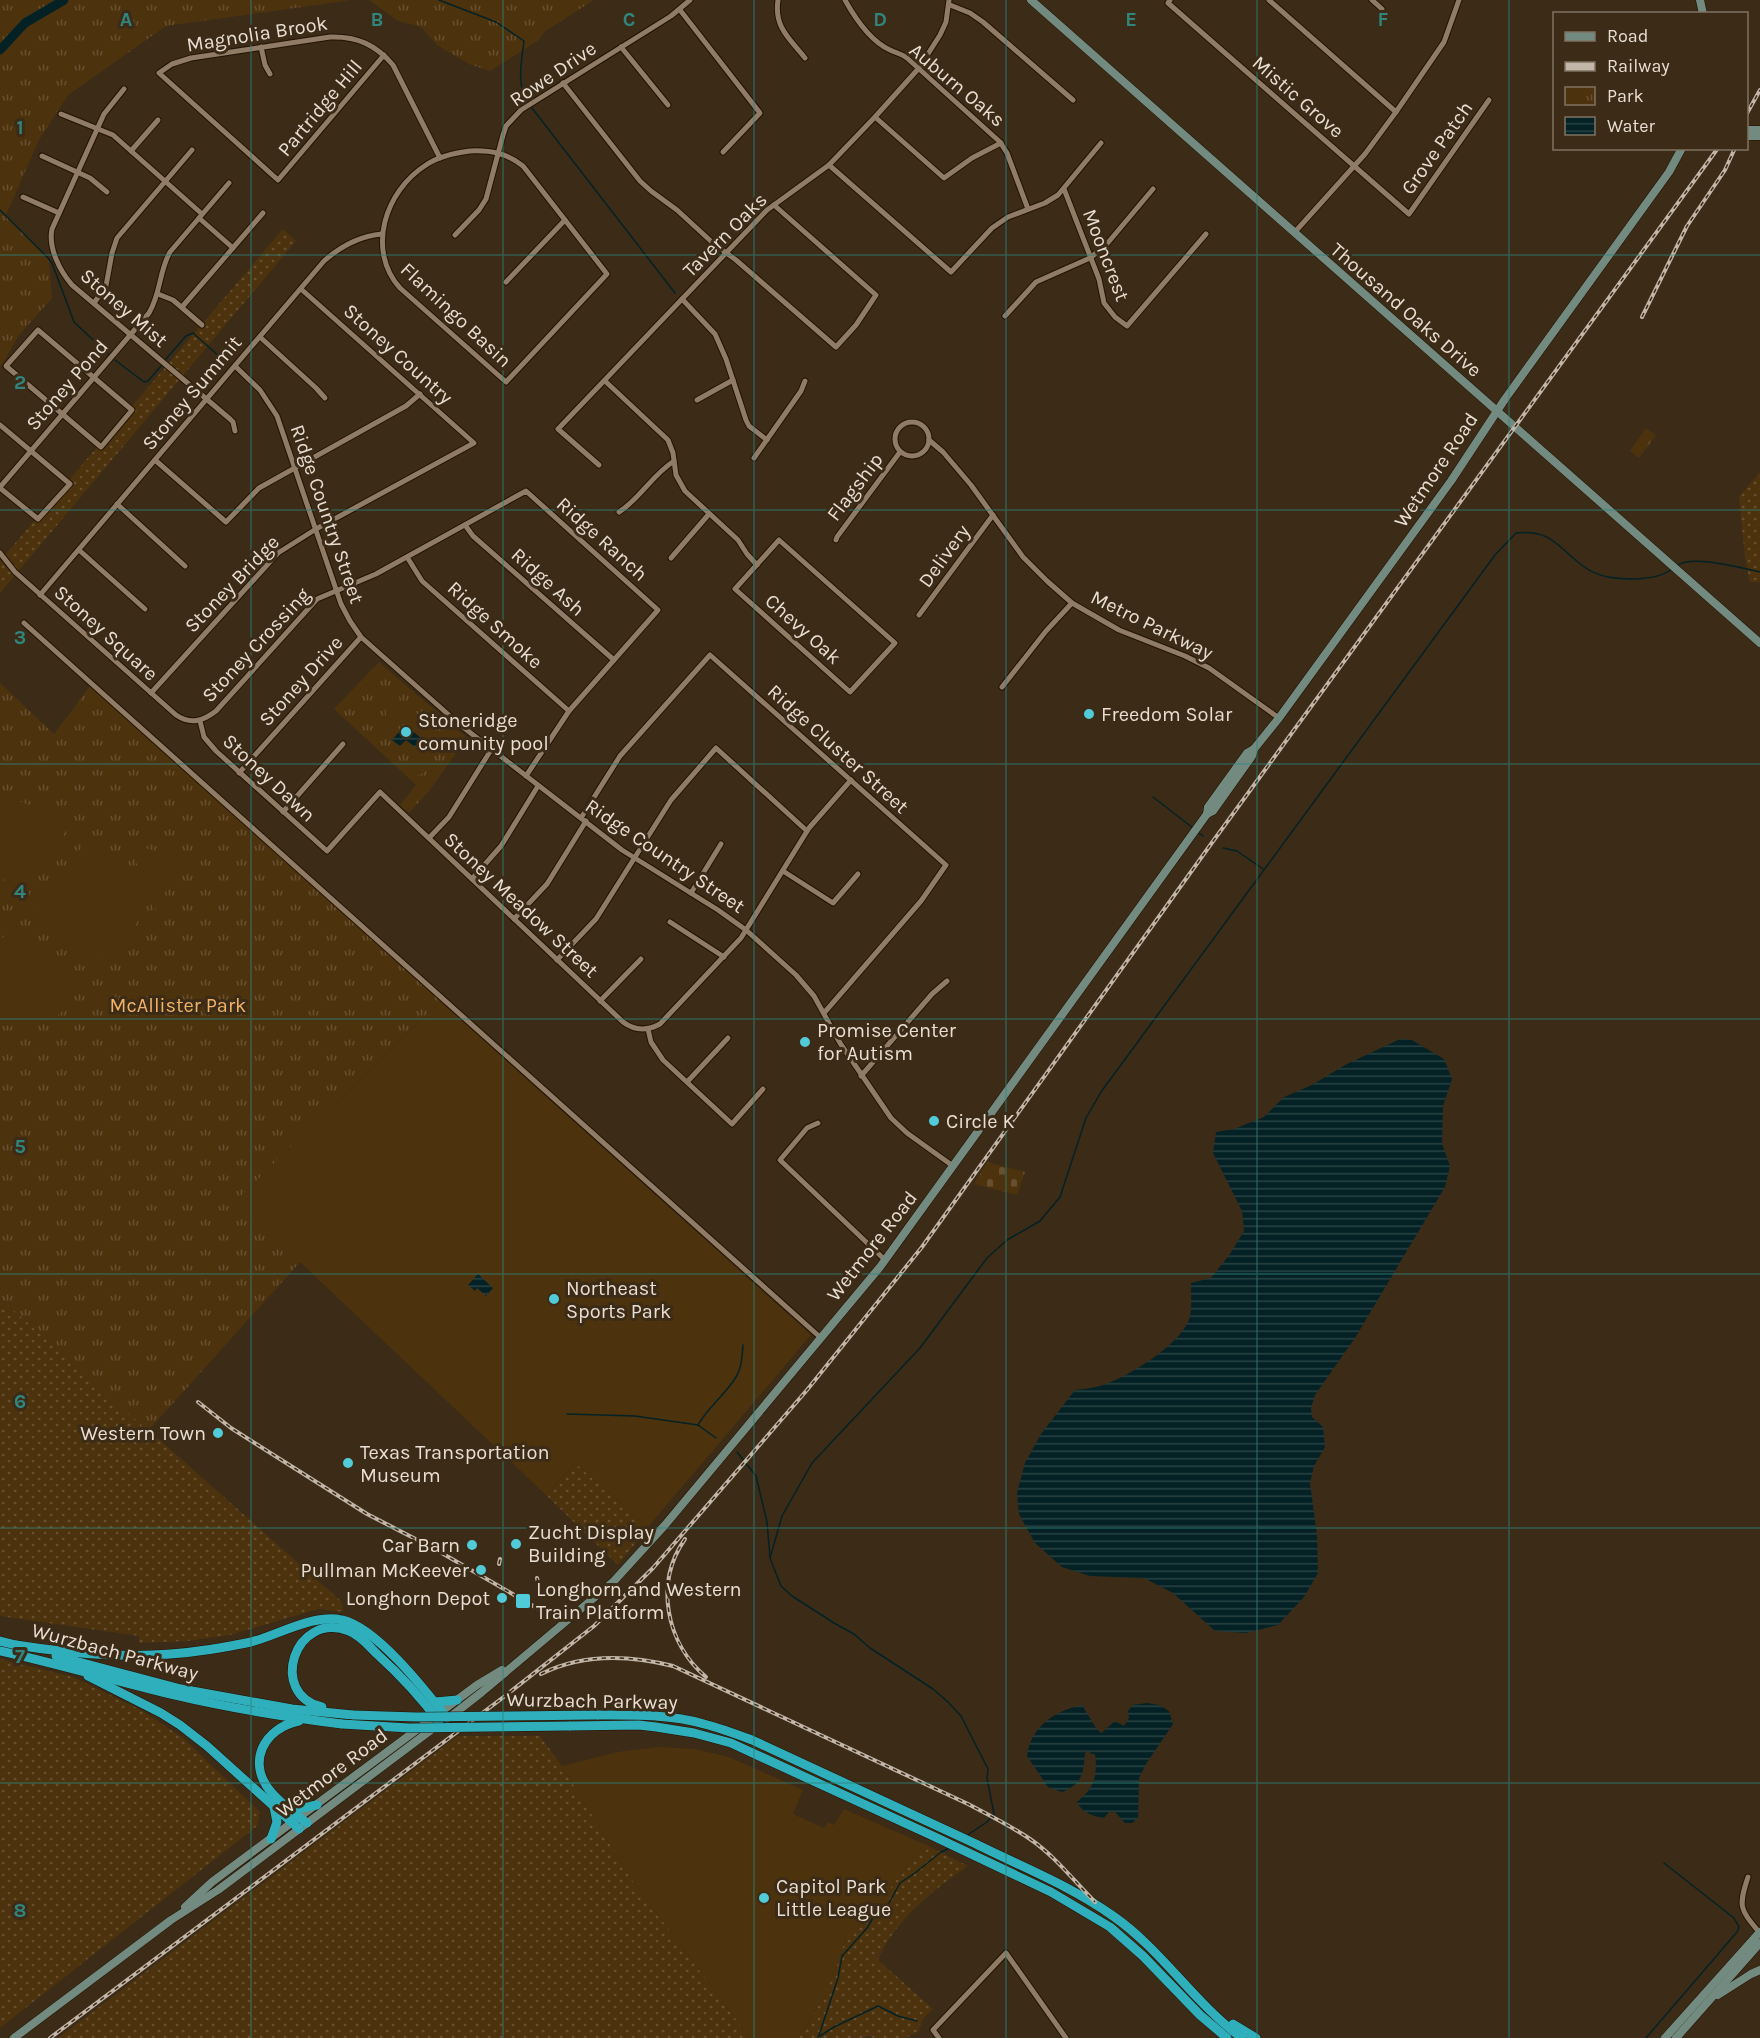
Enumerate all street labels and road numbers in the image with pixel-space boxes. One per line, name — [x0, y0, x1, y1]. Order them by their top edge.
street label: Magnolia Brook — [185, 12, 329, 56]
street label: Rowe Drive — [505, 37, 601, 111]
street label: Auburn Oaks — [905, 38, 1009, 132]
street label: Mistic Grove — [1248, 51, 1348, 143]
street label: Partridge Hill — [273, 55, 367, 161]
street label: Grove Patch — [1397, 97, 1477, 199]
street label: Tavern Oaks — [678, 188, 772, 282]
street label: Mooncrest — [1078, 206, 1134, 305]
street label: Thousand Oaks Drive — [1326, 238, 1486, 382]
street label: Flamingo Basin — [396, 258, 516, 372]
street label: Stoney Mist — [76, 264, 173, 352]
street label: Stoney Country — [339, 299, 457, 409]
street label: Stoney Summit — [138, 331, 247, 455]
street label: Stoney Pond — [21, 335, 113, 435]
street label: Wetmore Road — [1389, 408, 1483, 532]
street label: Ridge Country Street — [286, 422, 369, 607]
street label: Flagship — [822, 449, 888, 525]
street label: Ridge Ranch — [552, 492, 652, 586]
street label: Delivery — [914, 520, 974, 592]
street label: Stoney Bridge — [180, 531, 284, 637]
street label: Ridge Ash — [507, 543, 589, 621]
street label: Ridge Smoke — [443, 576, 547, 674]
street label: Stoney Square — [50, 581, 162, 685]
street label: Stoney Crossing — [197, 583, 315, 707]
street label: Metro Parkway — [1087, 586, 1217, 664]
street label: Chevy Oak — [760, 589, 846, 669]
street label: Stoney Drive — [254, 631, 348, 731]
street label: Ridge Cluster Street — [763, 680, 913, 819]
street label: Stoney Dawn — [218, 729, 320, 827]
street label: Ridge Country Street — [581, 794, 750, 918]
street label: Stoney Meadow Street — [439, 828, 603, 983]
street label: Wetmore Road — [822, 1187, 922, 1305]
street label: Wurzbach Parkway — [29, 1619, 201, 1685]
street label: Wurzbach Parkway — [506, 1688, 678, 1714]
street label: Wetmore Road — [272, 1724, 392, 1822]

